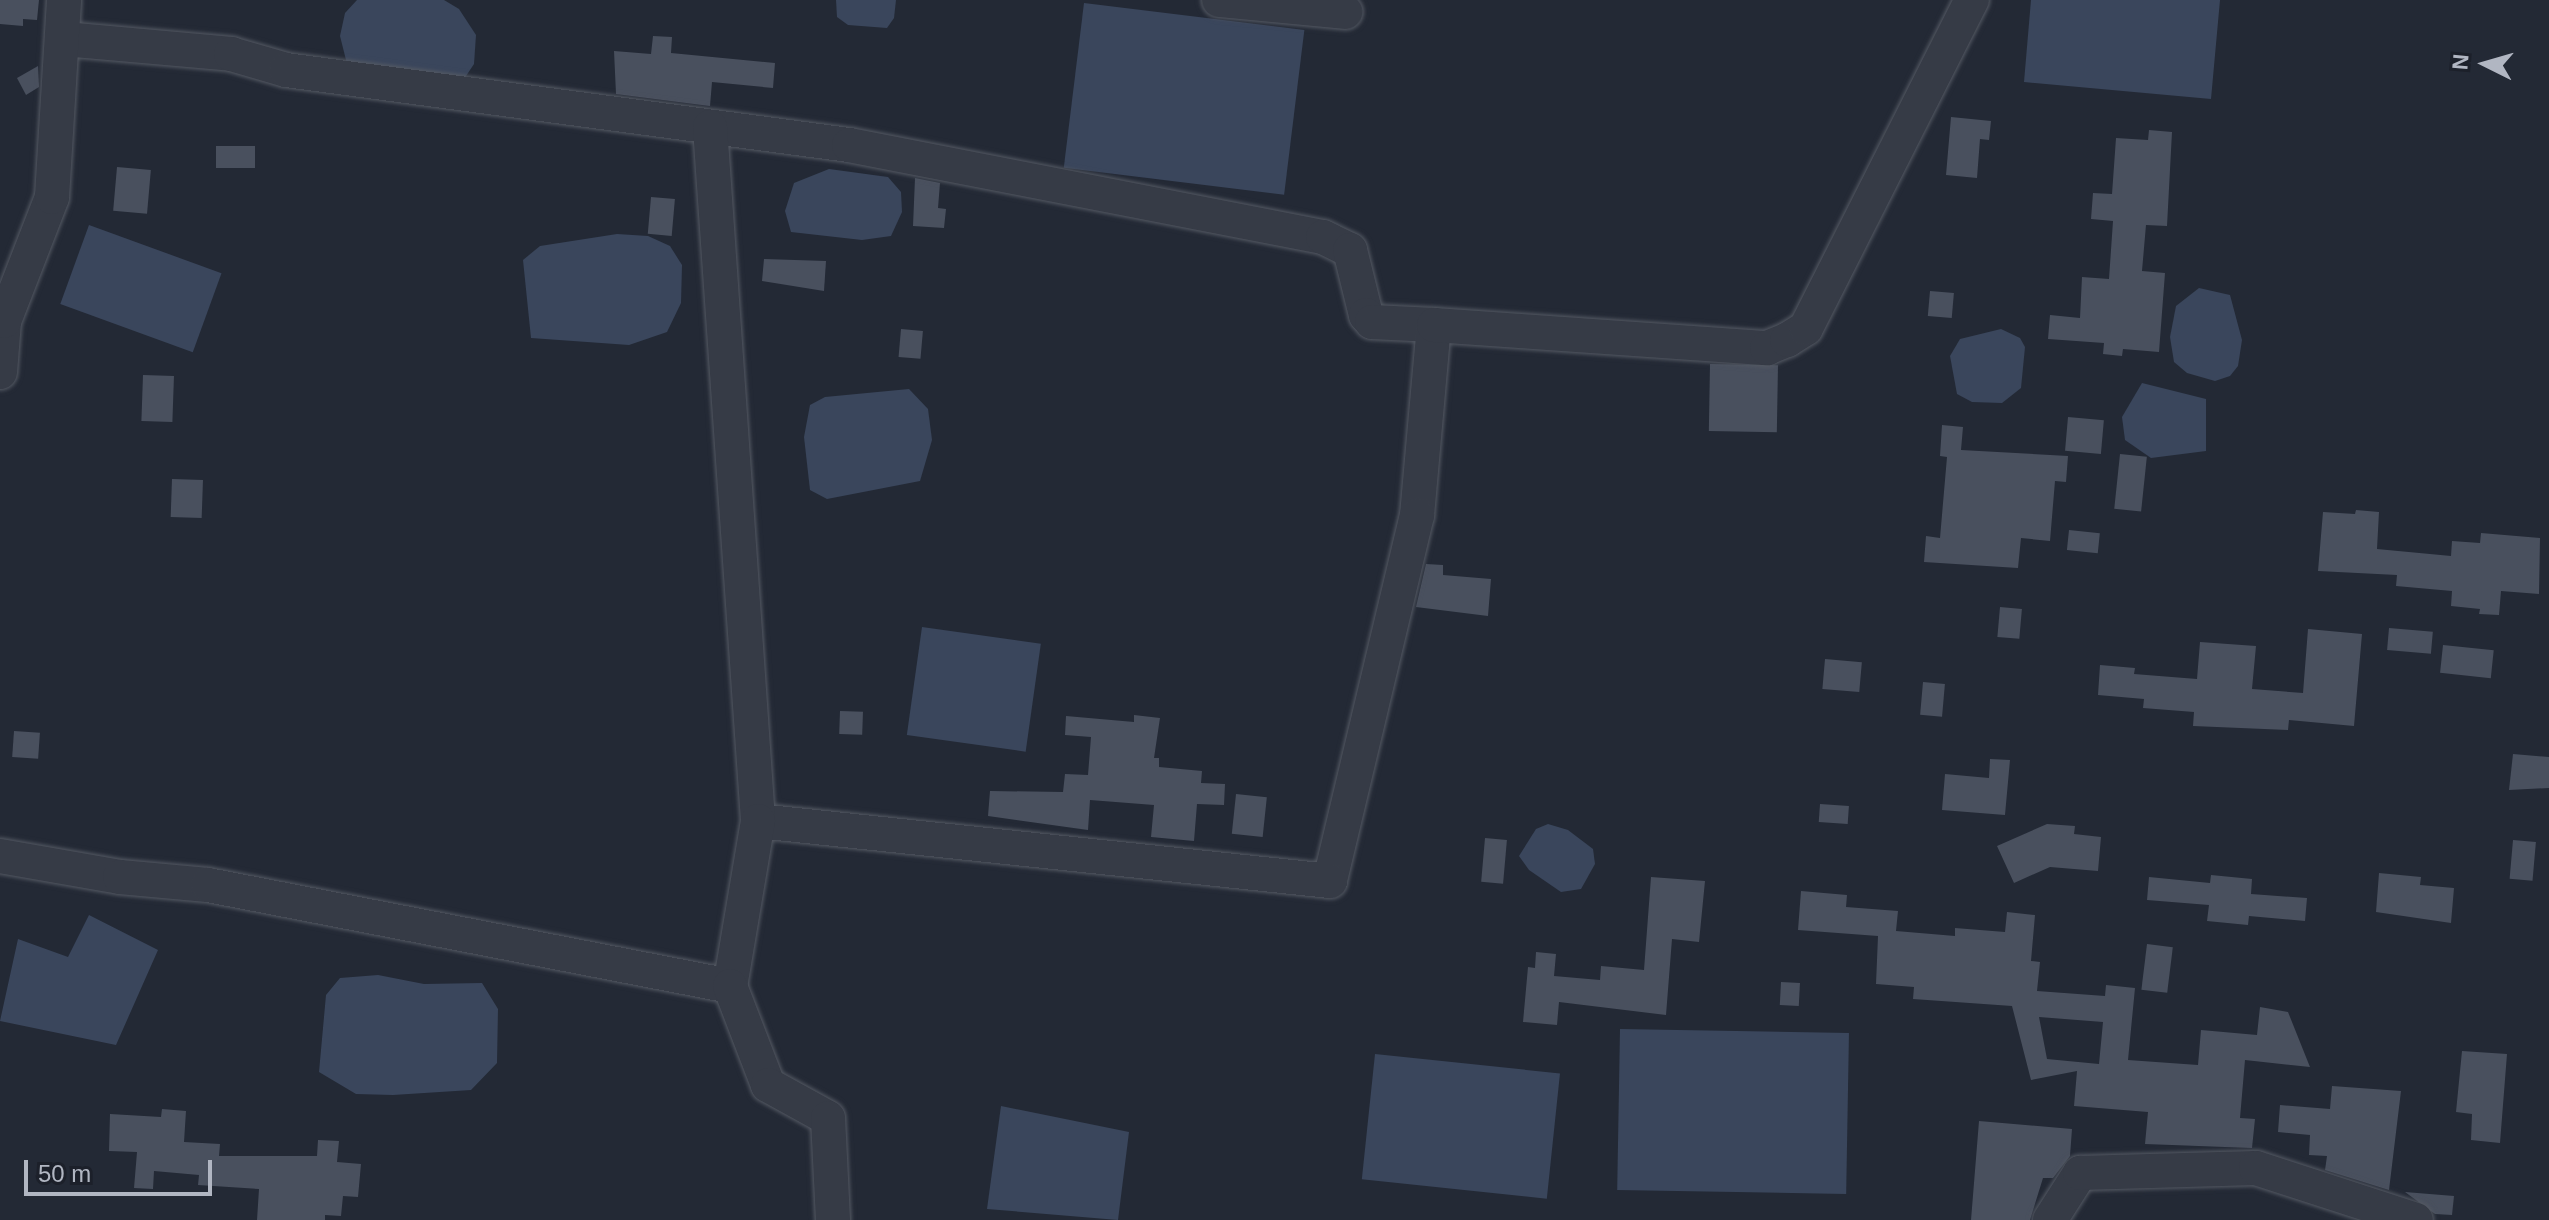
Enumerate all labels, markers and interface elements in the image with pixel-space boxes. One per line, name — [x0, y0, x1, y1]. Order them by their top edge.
north arrow — [2445, 24, 2525, 104]
text: N — [2447, 53, 2474, 71]
scale bar — [28, 1144, 216, 1194]
text: 50 m — [38, 1160, 91, 1187]

